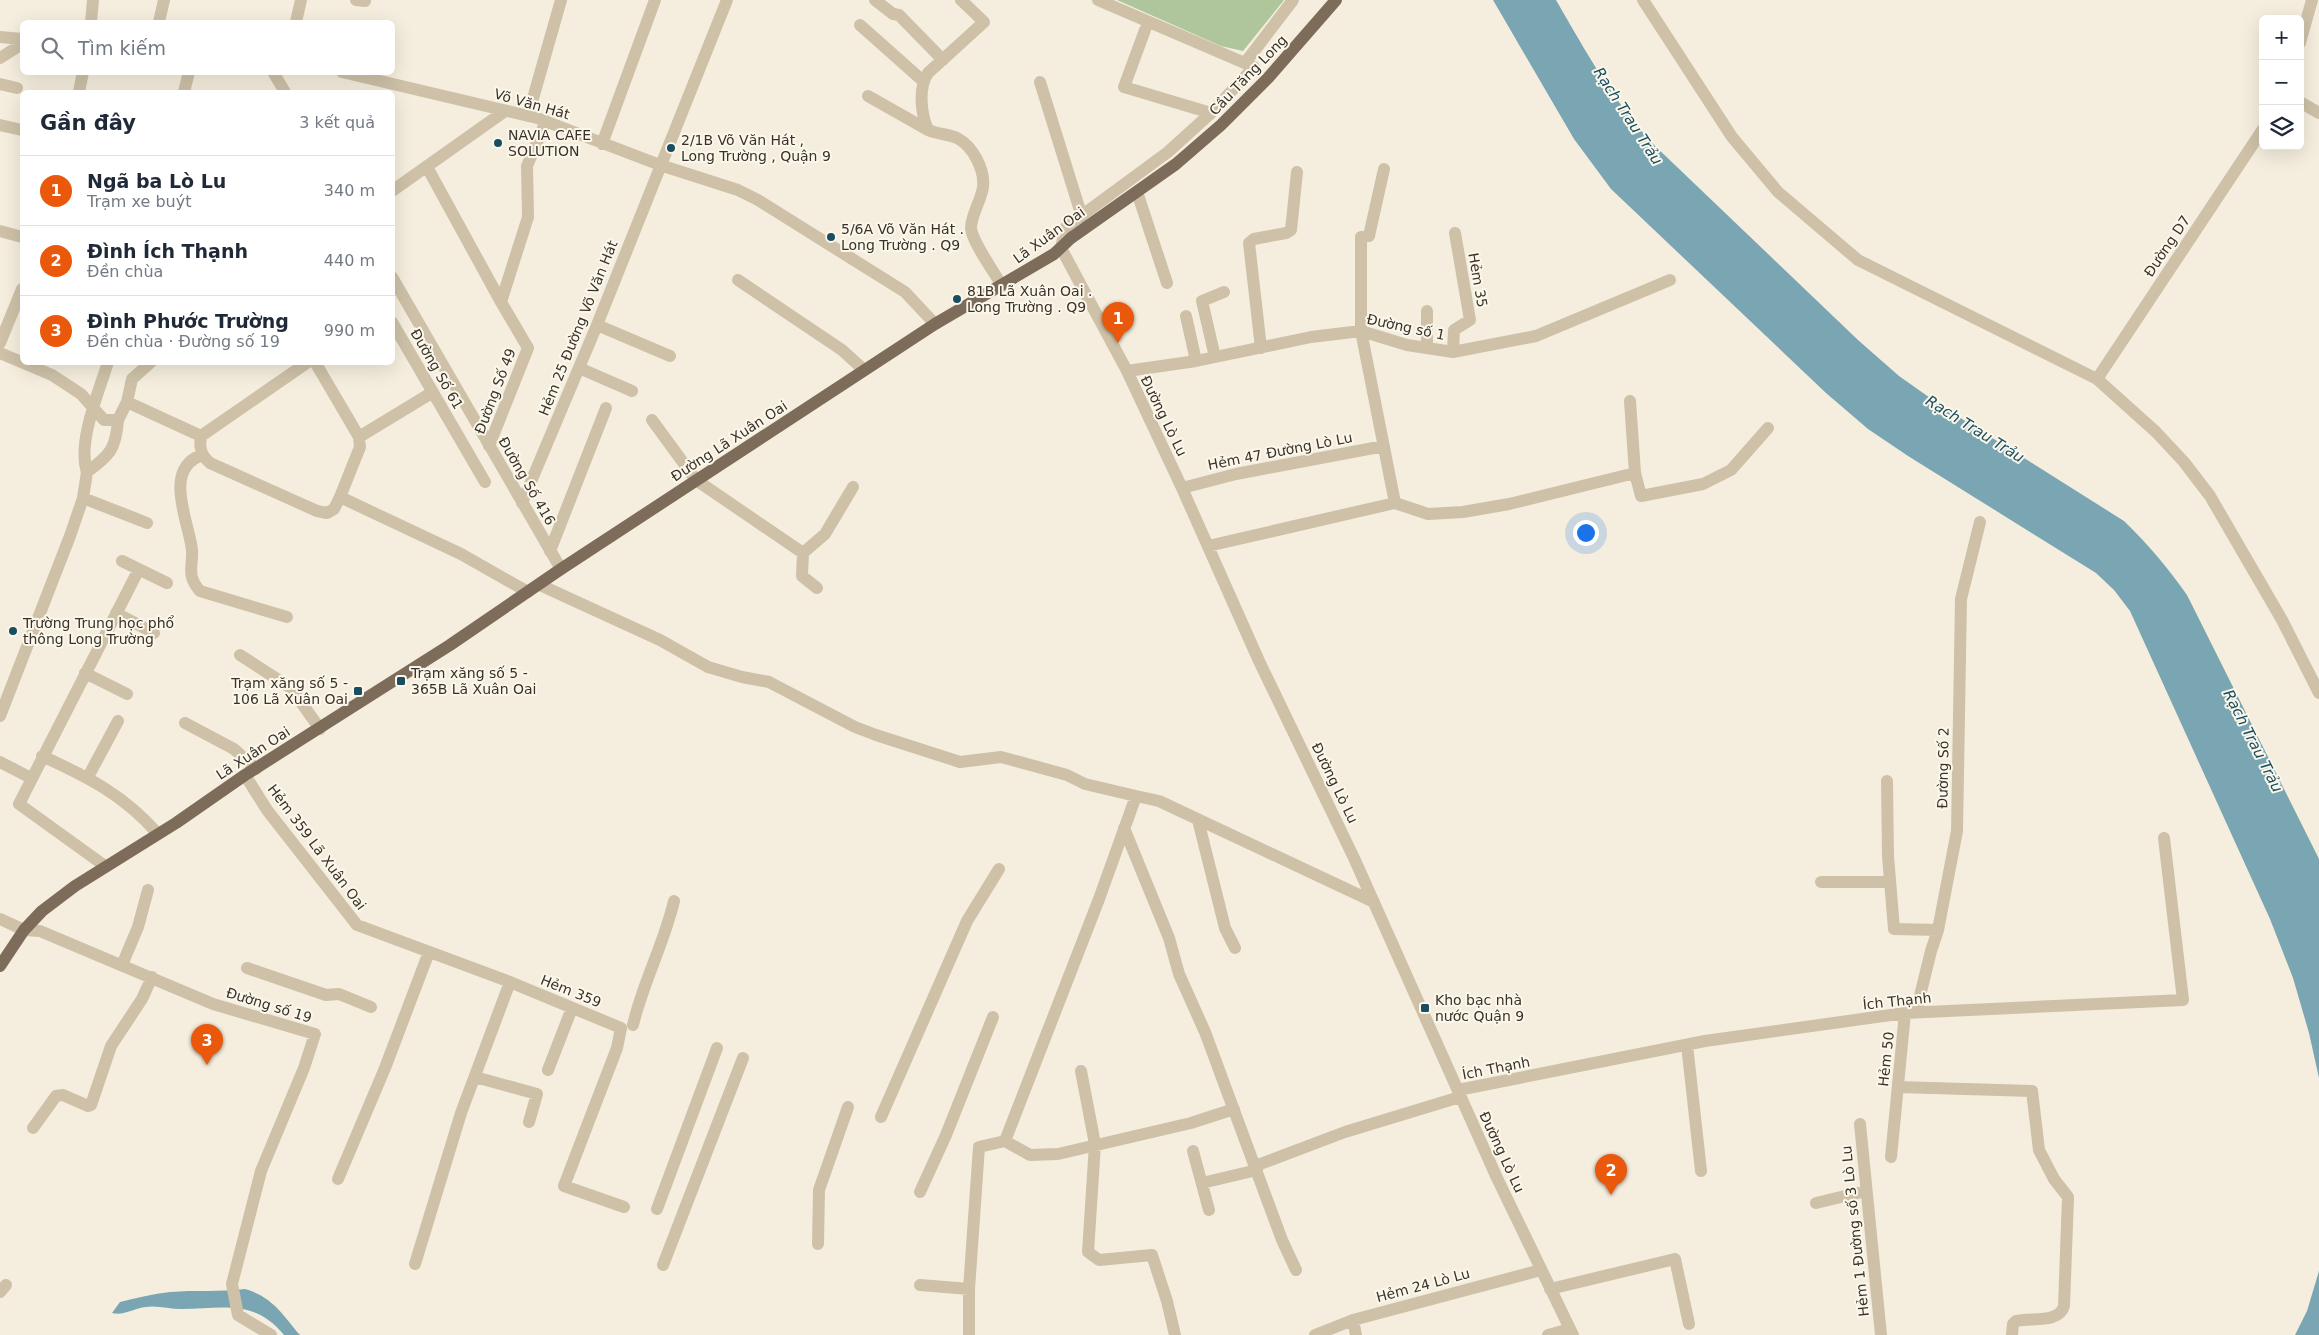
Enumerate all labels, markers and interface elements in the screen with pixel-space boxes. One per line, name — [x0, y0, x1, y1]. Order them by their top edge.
map controls — [2259, 15, 2304, 150]
button: + — [2259, 15, 2304, 60]
search box — [20, 20, 395, 75]
street label: Cầu Tăng Long — [1206, 32, 1290, 118]
icon: search — [38, 34, 66, 62]
text: Tìm kiếm — [78, 37, 166, 59]
button: − — [2259, 60, 2304, 105]
water label: Rạch Trau Trảu — [1590, 64, 1666, 168]
street label: Võ Văn Hát — [493, 86, 572, 123]
button: layers — [2259, 105, 2304, 150]
text: Gần đây — [40, 111, 136, 135]
text: 3 kết quả — [299, 113, 375, 132]
place label: NAVIA CAFE SOLUTION — [508, 127, 591, 159]
place label: 2/1B Võ Văn Hát , Long Trường , Quận 9 — [681, 132, 831, 164]
marker: NAVIA CAFE SOLUTION — [492, 137, 504, 149]
marker: 2/1B Võ Văn Hát , Long Trường , Quận 9 — [665, 142, 677, 154]
text: Ngã ba Lò Lu — [87, 170, 226, 192]
text: 1 — [50, 181, 62, 200]
text: 340 m — [324, 181, 375, 200]
text: Trạm xe buýt — [87, 192, 191, 211]
street label: Lã Xuân Oai — [1010, 204, 1088, 266]
street label: Đường D7 — [2141, 212, 2193, 280]
place label: 5/6A Võ Văn Hát . Long Trường . Q9 — [841, 221, 964, 253]
marker: 5/6A Võ Văn Hát . Long Trường . Q9 — [825, 231, 837, 243]
street label: Hẻm 25 Đường Võ Văn Hát — [535, 238, 621, 418]
text: Đình Ích Thạnh — [87, 240, 248, 262]
text: 2 — [50, 251, 62, 270]
text: 440 m — [324, 251, 375, 270]
street label: Hẻm 35 — [1465, 252, 1491, 308]
text: Đền chùa — [87, 262, 163, 281]
place label: 81B Lã Xuân Oai . Long Trường . Q9 — [967, 283, 1092, 315]
marker: 81B Lã Xuân Oai . Long Trường . Q9 — [951, 293, 963, 305]
pin: 1 — [1102, 302, 1134, 343]
text: Đình Phước Trường — [87, 310, 289, 332]
street label: Đường số 1 — [1365, 311, 1447, 343]
text: 3 — [50, 321, 62, 340]
text: 990 m — [324, 321, 375, 340]
street label: Đường Số 61 — [408, 326, 466, 412]
text: Đền chùa · Đường số 19 — [87, 332, 280, 351]
street label: Đường Số 49 — [471, 346, 519, 436]
street label: Đường Lò Lu — [1138, 373, 1190, 459]
water label: Rạch Trau Trảu — [1922, 392, 2028, 466]
street label: Đường Lã Xuân Oai — [668, 397, 790, 485]
street label: Hẻm 47 Đường Lò Lu — [1206, 429, 1354, 473]
street label: Đường Số 416 — [495, 434, 559, 528]
your location — [1573, 520, 1599, 546]
place label: Trường Trung học phổ thông Long Trường — [22, 615, 175, 647]
marker: Trường Trung học phổ thông Long Trường — [7, 625, 19, 637]
place label: Trạm xăng số 5 - 365B Lã Xuân Oai — [410, 665, 536, 697]
place label: Trạm xăng số 5 - 106 Lã Xuân Oai — [230, 675, 348, 707]
marker: Trạm xăng số 5 - 365B Lã Xuân Oai — [395, 675, 407, 687]
marker: Trạm xăng số 5 - 106 Lã Xuân Oai — [352, 685, 364, 697]
water label: Rạch Trau Trảu — [2219, 687, 2287, 795]
street label: Lã Xuân Oai — [213, 723, 293, 783]
street label: Đường Số 2 — [1934, 727, 1952, 809]
street label: Đường Lò Lu — [1309, 740, 1361, 826]
street label: Hẻm 359 Lã Xuân Oai — [265, 781, 369, 913]
street label: Hẻm 359 — [538, 972, 604, 1010]
street label: Đường số 19 — [224, 984, 314, 1026]
street label: Ích Thạnh — [1862, 989, 1932, 1013]
place label: Kho bạc nhà nước Quận 9 — [1435, 992, 1524, 1024]
marker: Kho bạc nhà nước Quận 9 — [1419, 1002, 1431, 1014]
pin: 3 — [191, 1024, 223, 1065]
street label: Hẻm 50 — [1875, 1031, 1897, 1087]
street label: Ích Thạnh — [1461, 1054, 1531, 1082]
street label: Đường Lò Lu — [1476, 1109, 1528, 1195]
street label: Hẻm 1 Đường số 3 Lò Lu — [1838, 1145, 1872, 1317]
pin: 2 — [1595, 1154, 1627, 1195]
street label: Hẻm 24 Lò Lu — [1374, 1265, 1472, 1305]

